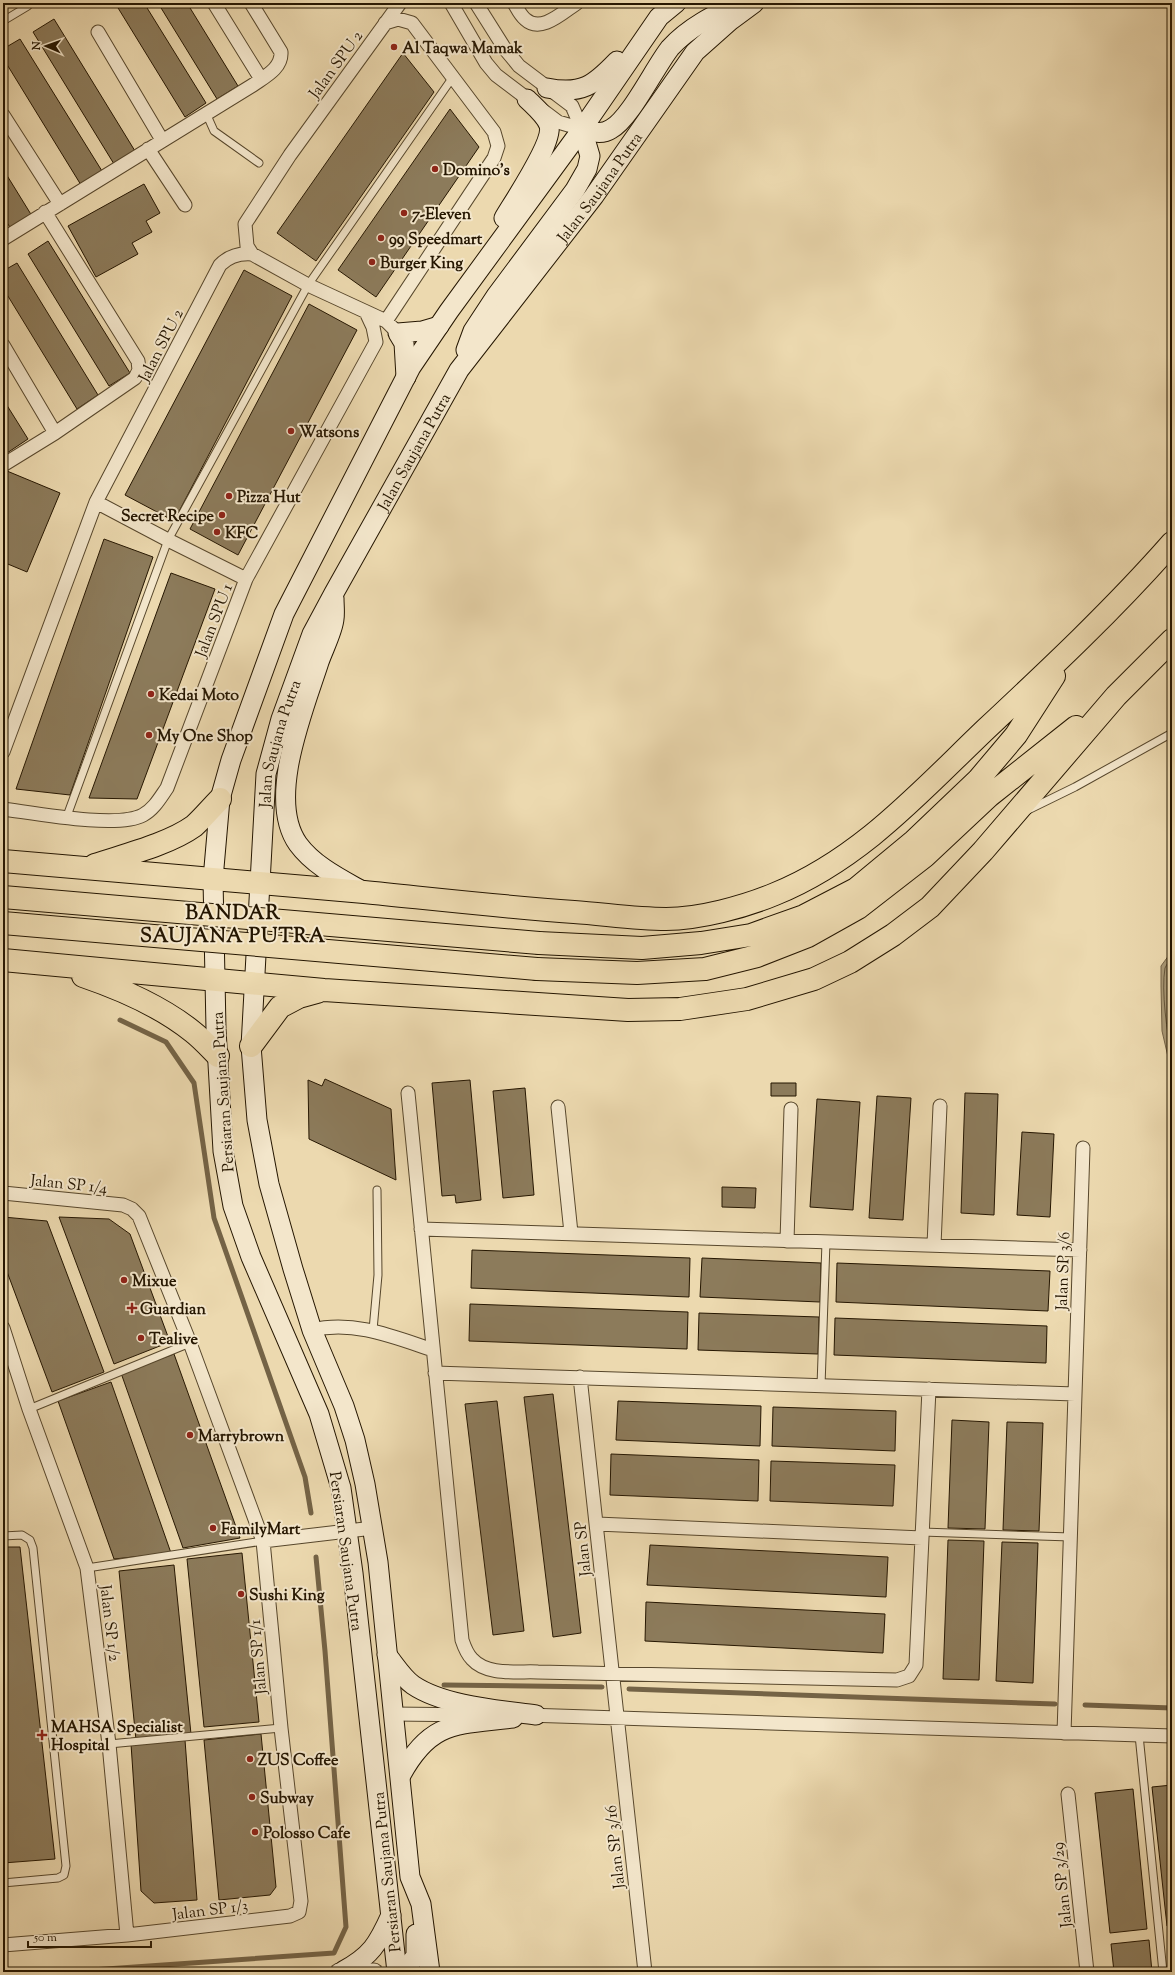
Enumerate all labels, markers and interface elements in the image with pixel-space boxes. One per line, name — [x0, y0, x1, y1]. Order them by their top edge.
north arrow — [26, 26, 66, 66]
street label: Jalan SPU 2 — [304, 26, 370, 105]
place label: Al Taqwa Mamak — [402, 38, 523, 61]
text: N — [29, 41, 45, 51]
marker: Al Taqwa Mamak — [389, 42, 399, 52]
street label: Jalan Saujana Putra — [552, 128, 650, 249]
place label: Domino's — [443, 160, 510, 183]
marker: Domino's — [430, 164, 440, 174]
place label: 7-Eleven — [412, 204, 472, 227]
marker: 7-Eleven — [399, 208, 409, 218]
place label: 99 Speedmart — [389, 229, 483, 252]
marker: 99 Speedmart — [376, 233, 386, 243]
place label: Burger King — [380, 253, 463, 276]
marker: Burger King — [367, 257, 377, 267]
street label: Jalan SPU 2 — [134, 305, 191, 388]
street label: Jalan Saujana Putra — [373, 389, 458, 517]
place label: Watsons — [299, 422, 359, 445]
marker: Watsons — [286, 426, 296, 436]
place label: Pizza Hut — [237, 487, 301, 510]
marker: Pizza Hut — [224, 491, 234, 501]
place label: Secret Recipe — [121, 506, 215, 529]
marker: Secret Recipe — [217, 510, 227, 520]
place label: KFC — [225, 523, 258, 546]
marker: KFC — [212, 527, 222, 537]
street label: Jalan SPU 1 — [190, 580, 240, 662]
street label: Jalan Saujana Putra — [255, 677, 308, 809]
place label: Kedai Moto — [159, 685, 239, 708]
marker: Kedai Moto — [146, 689, 156, 699]
place label: My One Shop — [157, 726, 253, 749]
marker: My One Shop — [144, 730, 154, 740]
district label: BANDAR SAUJANA PUTRA — [140, 900, 326, 952]
street label: Persiaran Saujana Putra — [207, 1010, 242, 1173]
street label: Jalan SP 1/4 — [28, 1170, 108, 1201]
street label: Jalan SP 3/6 — [1052, 1231, 1077, 1312]
place label: Mixue — [132, 1271, 177, 1294]
marker: Mixue — [119, 1275, 129, 1285]
place label: Guardian — [140, 1299, 206, 1322]
marker: Guardian — [127, 1303, 137, 1313]
place label: Tealive — [149, 1329, 199, 1352]
marker: Tealive — [136, 1333, 146, 1343]
place label: Marrybrown — [198, 1426, 285, 1449]
marker: Marrybrown — [185, 1430, 195, 1440]
street label: Persiaran Saujana Putra — [322, 1470, 367, 1633]
place label: FamilyMart — [221, 1519, 301, 1542]
street label: Jalan SP — [570, 1520, 599, 1578]
marker: FamilyMart — [208, 1523, 218, 1533]
street label: Jalan SP 1/2 — [92, 1583, 125, 1663]
place label: Sushi King — [249, 1585, 325, 1608]
marker: Sushi King — [236, 1589, 246, 1599]
street label: Jalan SP 1/1 — [245, 1618, 274, 1696]
place label: MAHSA Specialist Hospital — [51, 1717, 183, 1758]
marker: MAHSA Specialist Hospital — [36, 1729, 48, 1741]
place label: ZUS Coffee — [258, 1750, 339, 1773]
marker: ZUS Coffee — [245, 1754, 255, 1764]
place label: Subway — [260, 1788, 314, 1811]
street label: Persiaran Saujana Putra — [369, 1790, 408, 1953]
marker: Subway — [247, 1792, 257, 1802]
street label: Jalan SP 3/16 — [601, 1804, 632, 1891]
place label: Polosso Cafe — [263, 1823, 351, 1846]
marker: Polosso Cafe — [250, 1827, 260, 1837]
street label: Jalan SP 3/29 — [1048, 1841, 1080, 1930]
street label: Jalan SP 1/3 — [170, 1895, 250, 1928]
scale bar — [28, 1923, 151, 1949]
text: 50 m — [33, 1929, 57, 1947]

